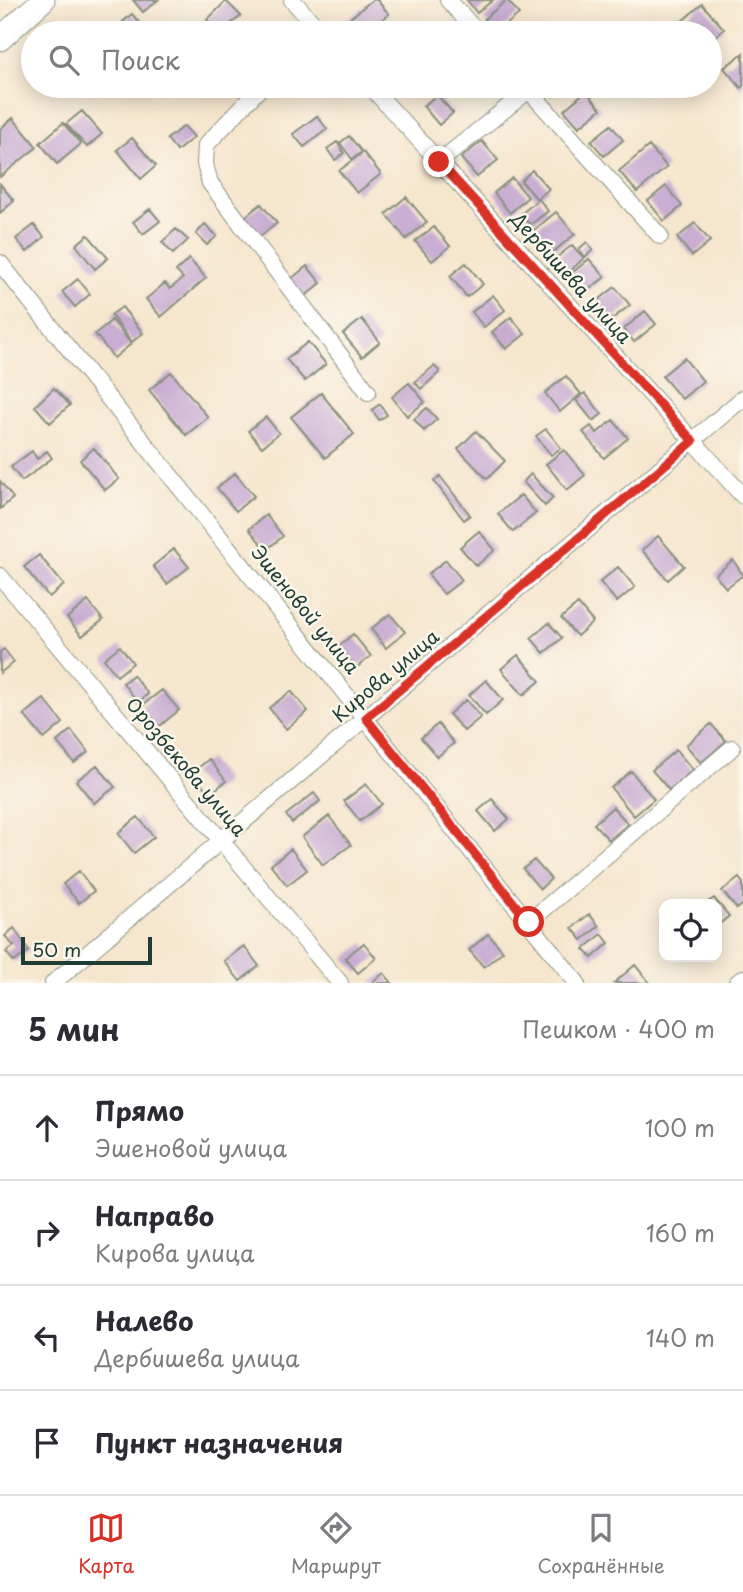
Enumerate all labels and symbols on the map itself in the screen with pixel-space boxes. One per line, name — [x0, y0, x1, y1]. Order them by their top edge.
route end — [423, 146, 454, 177]
street label: Дербишева улица — [504, 204, 639, 349]
street label: Эшеновой улица — [245, 539, 367, 679]
street label: Кирова улица — [326, 622, 444, 728]
street label: Орозбекова улица — [120, 690, 254, 842]
route start — [513, 906, 544, 937]
scale bar — [21, 934, 152, 966]

